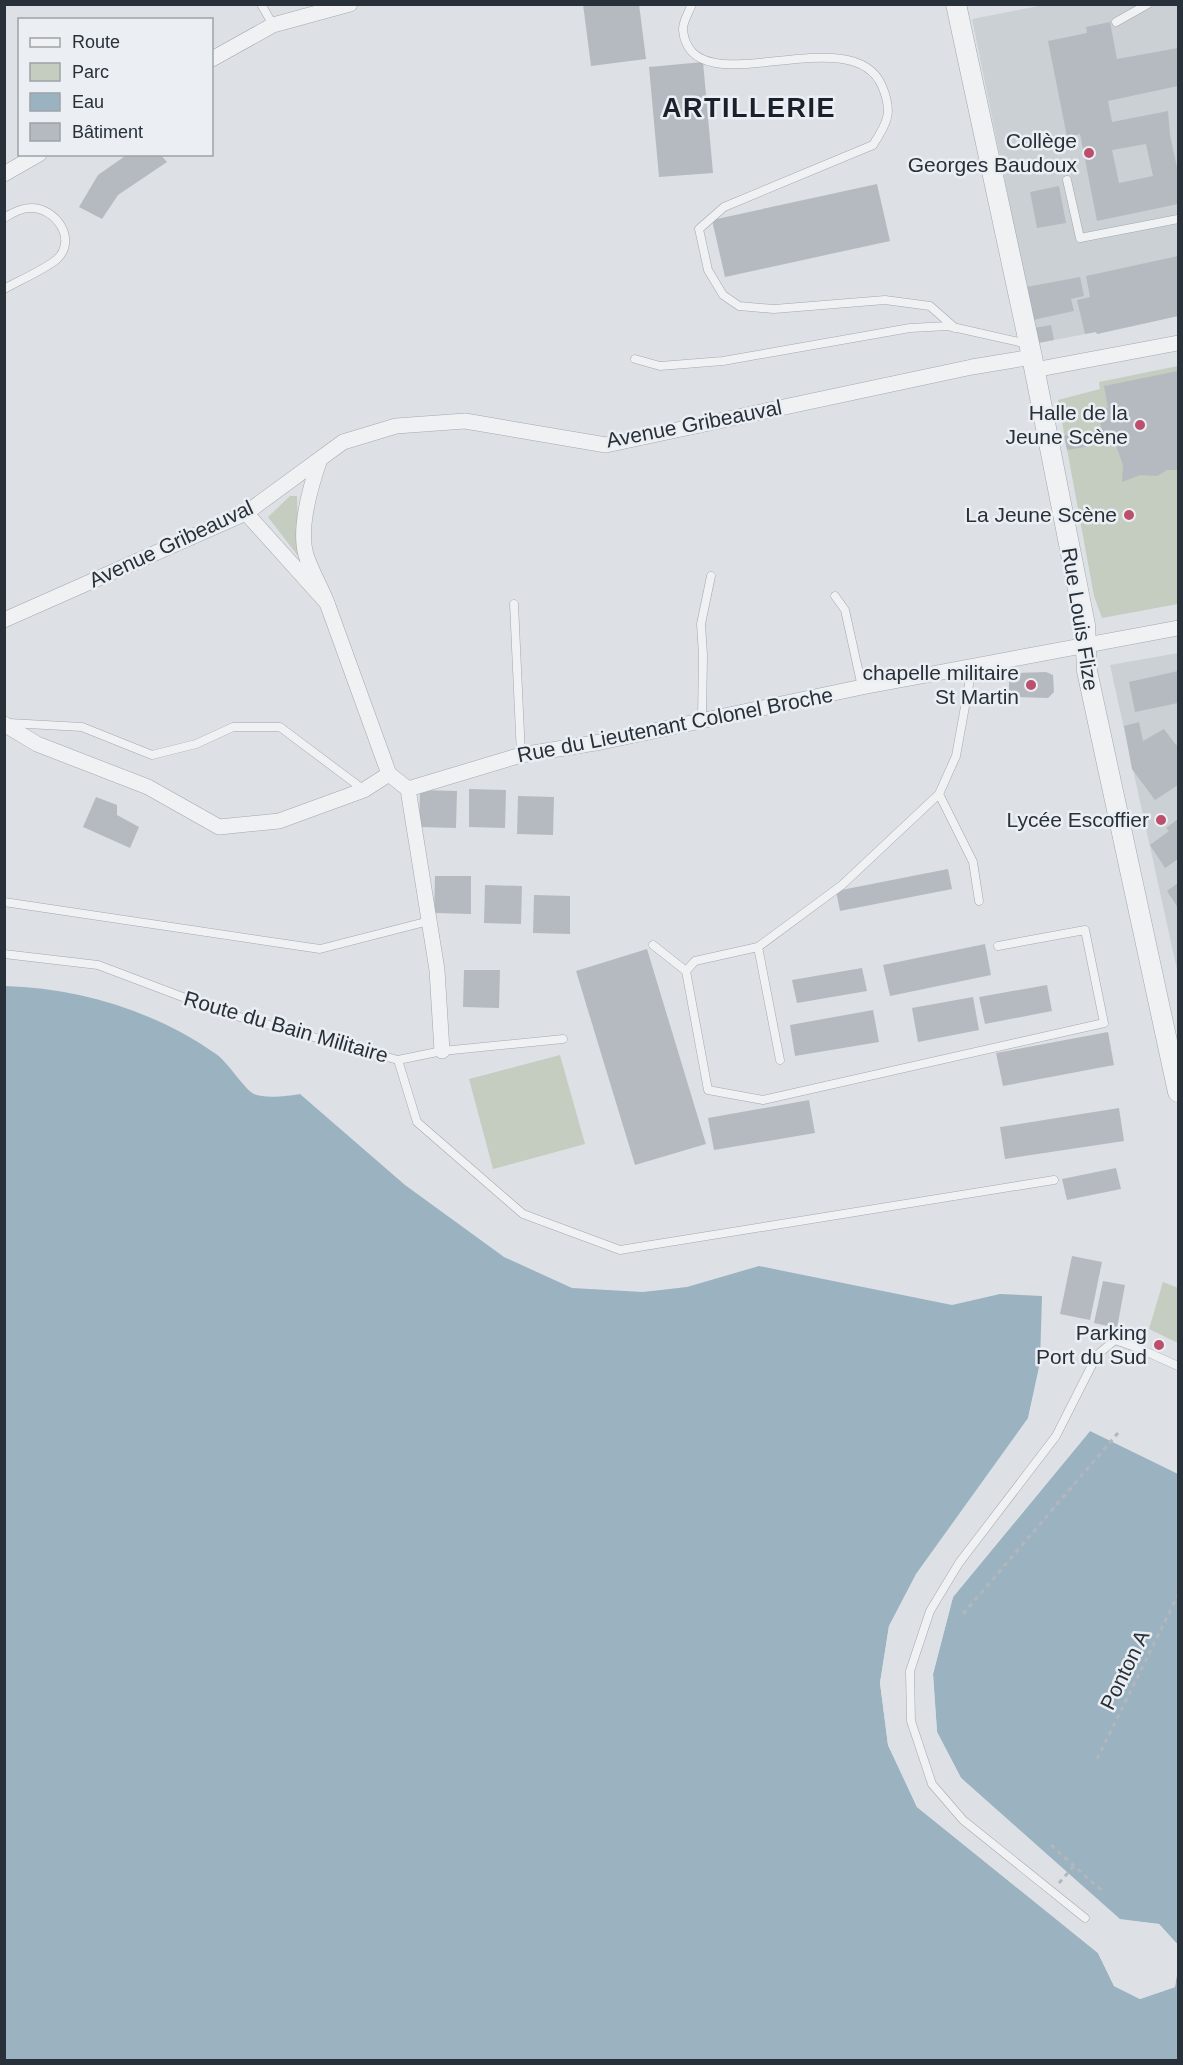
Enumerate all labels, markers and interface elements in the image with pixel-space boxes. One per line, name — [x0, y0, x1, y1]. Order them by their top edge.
legend — [18, 18, 213, 156]
text: Route — [72, 32, 120, 52]
text: Parc — [72, 62, 109, 82]
text: Eau — [72, 92, 104, 112]
district label: ARTILLERIE — [662, 93, 836, 123]
text: Bâtiment — [72, 122, 143, 142]
place label: Collège Georges Baudoux — [908, 129, 1077, 176]
marker: Collège Georges Baudoux — [1082, 146, 1096, 160]
street label: Avenue Gribeauval — [604, 395, 784, 452]
place label: Halle de la Jeune Scène — [1005, 401, 1128, 448]
marker: Halle de la Jeune Scène — [1133, 418, 1147, 432]
street label: Avenue Gribeauval — [85, 495, 256, 592]
place label: La Jeune Scène — [965, 503, 1117, 526]
marker: La Jeune Scène — [1122, 508, 1136, 522]
street label: Rue Louis Flize — [1058, 546, 1103, 692]
place label: chapelle militaire St Martin — [863, 661, 1019, 708]
marker: chapelle militaire St Martin — [1024, 678, 1038, 692]
street label: Rue du Lieutenant Colonel Broche — [515, 683, 835, 766]
place label: Lycée Escoffier — [1007, 808, 1149, 831]
marker: Lycée Escoffier — [1154, 813, 1168, 827]
street label: Route du Bain Militaire — [181, 986, 391, 1067]
place label: Parking Port du Sud — [1036, 1321, 1147, 1368]
marker: Parking Port du Sud — [1152, 1338, 1166, 1352]
street label: Ponton A — [1096, 1626, 1154, 1713]

